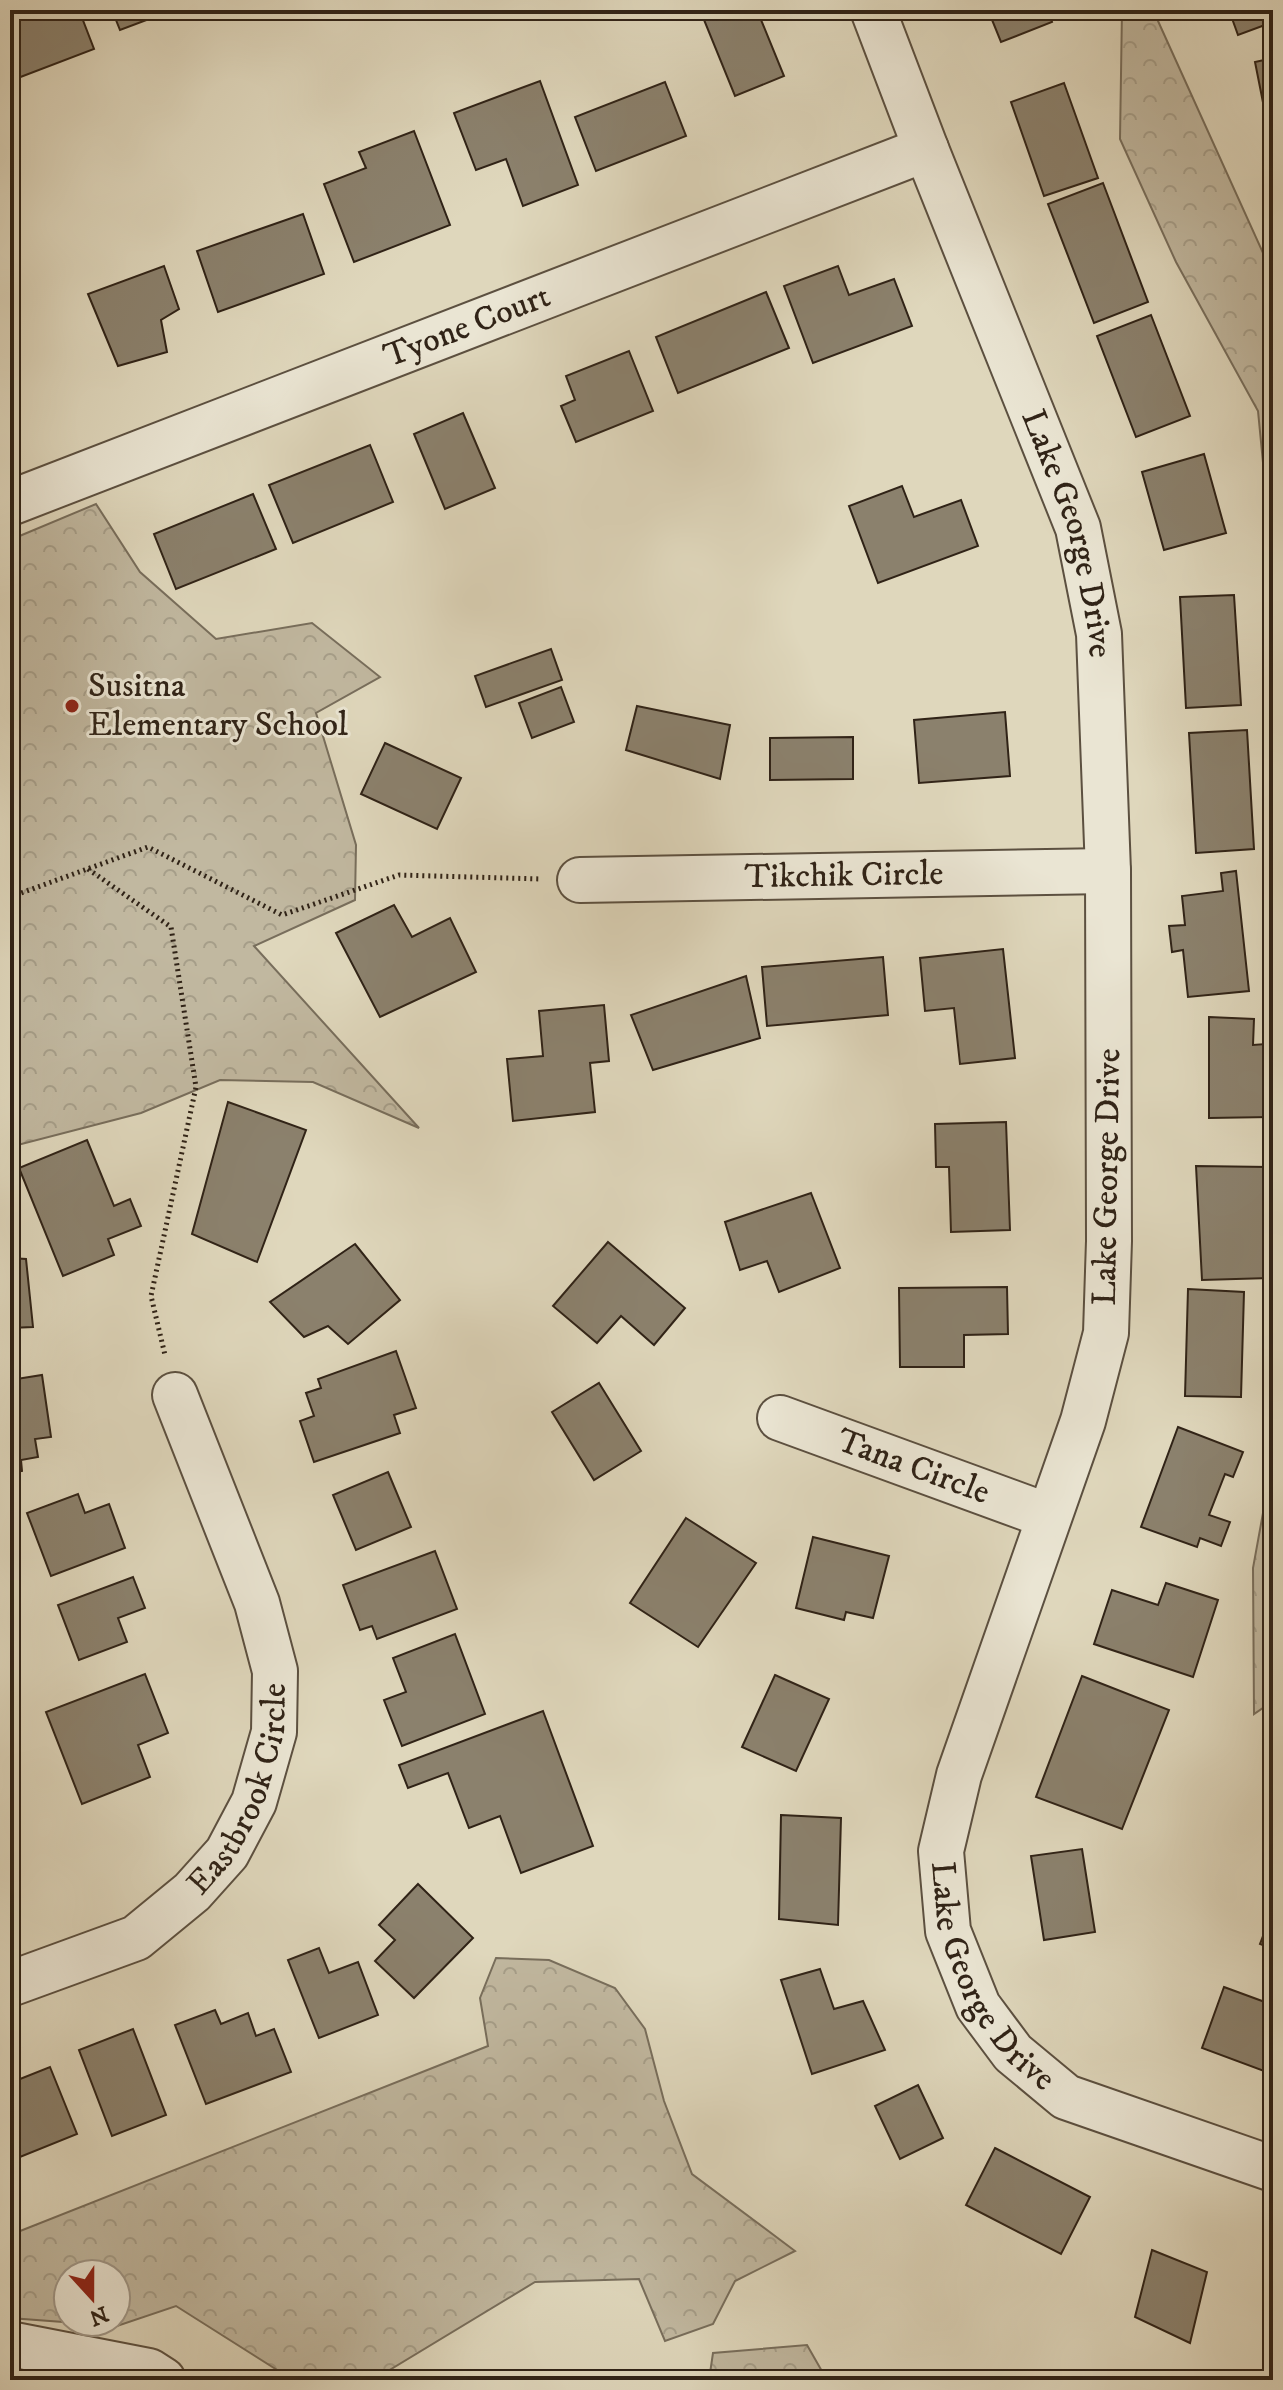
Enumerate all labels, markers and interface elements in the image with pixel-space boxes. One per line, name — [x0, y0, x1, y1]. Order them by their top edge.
street label: Tyone Court — [378, 275, 556, 377]
street label: Lake George Drive — [1012, 403, 1121, 658]
place label: Susitna Elementary School — [88, 665, 349, 746]
marker: Susitna Elementary School — [63, 697, 81, 715]
street label: Tikchik Circle — [744, 853, 944, 898]
street label: Lake George Drive — [1084, 1048, 1130, 1306]
street label: Tana Circle — [831, 1420, 995, 1514]
street label: Eastbrook Circle — [178, 1683, 296, 1904]
street label: Lake George Drive — [921, 1860, 1064, 2100]
north arrow — [52, 2258, 132, 2338]
text: N — [85, 2299, 112, 2331]

